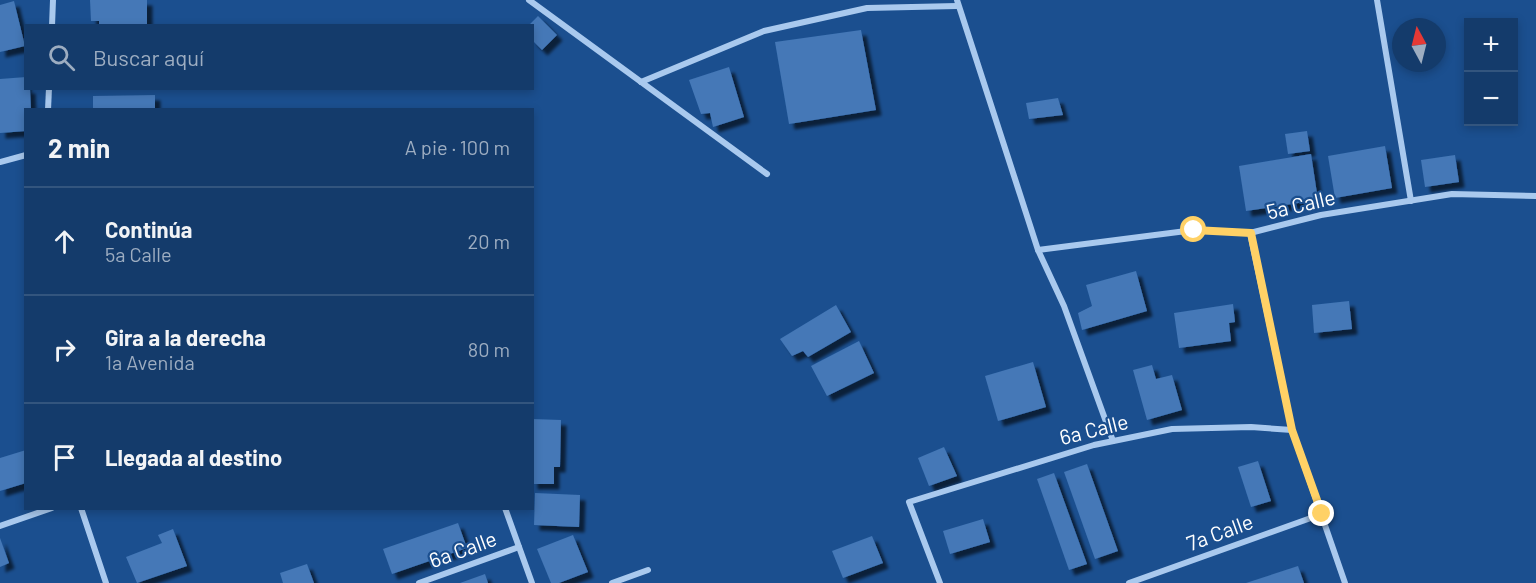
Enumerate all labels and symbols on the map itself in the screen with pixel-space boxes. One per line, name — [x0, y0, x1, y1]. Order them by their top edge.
north arrow — [1392, 18, 1446, 72]
street label: 5a Calle — [1264, 183, 1338, 224]
route start — [1180, 216, 1206, 242]
street label: 6a Calle — [1057, 408, 1131, 449]
route end — [1308, 500, 1334, 526]
street label: 7a Calle — [1183, 508, 1256, 555]
street label: 6a Calle — [425, 525, 500, 572]

